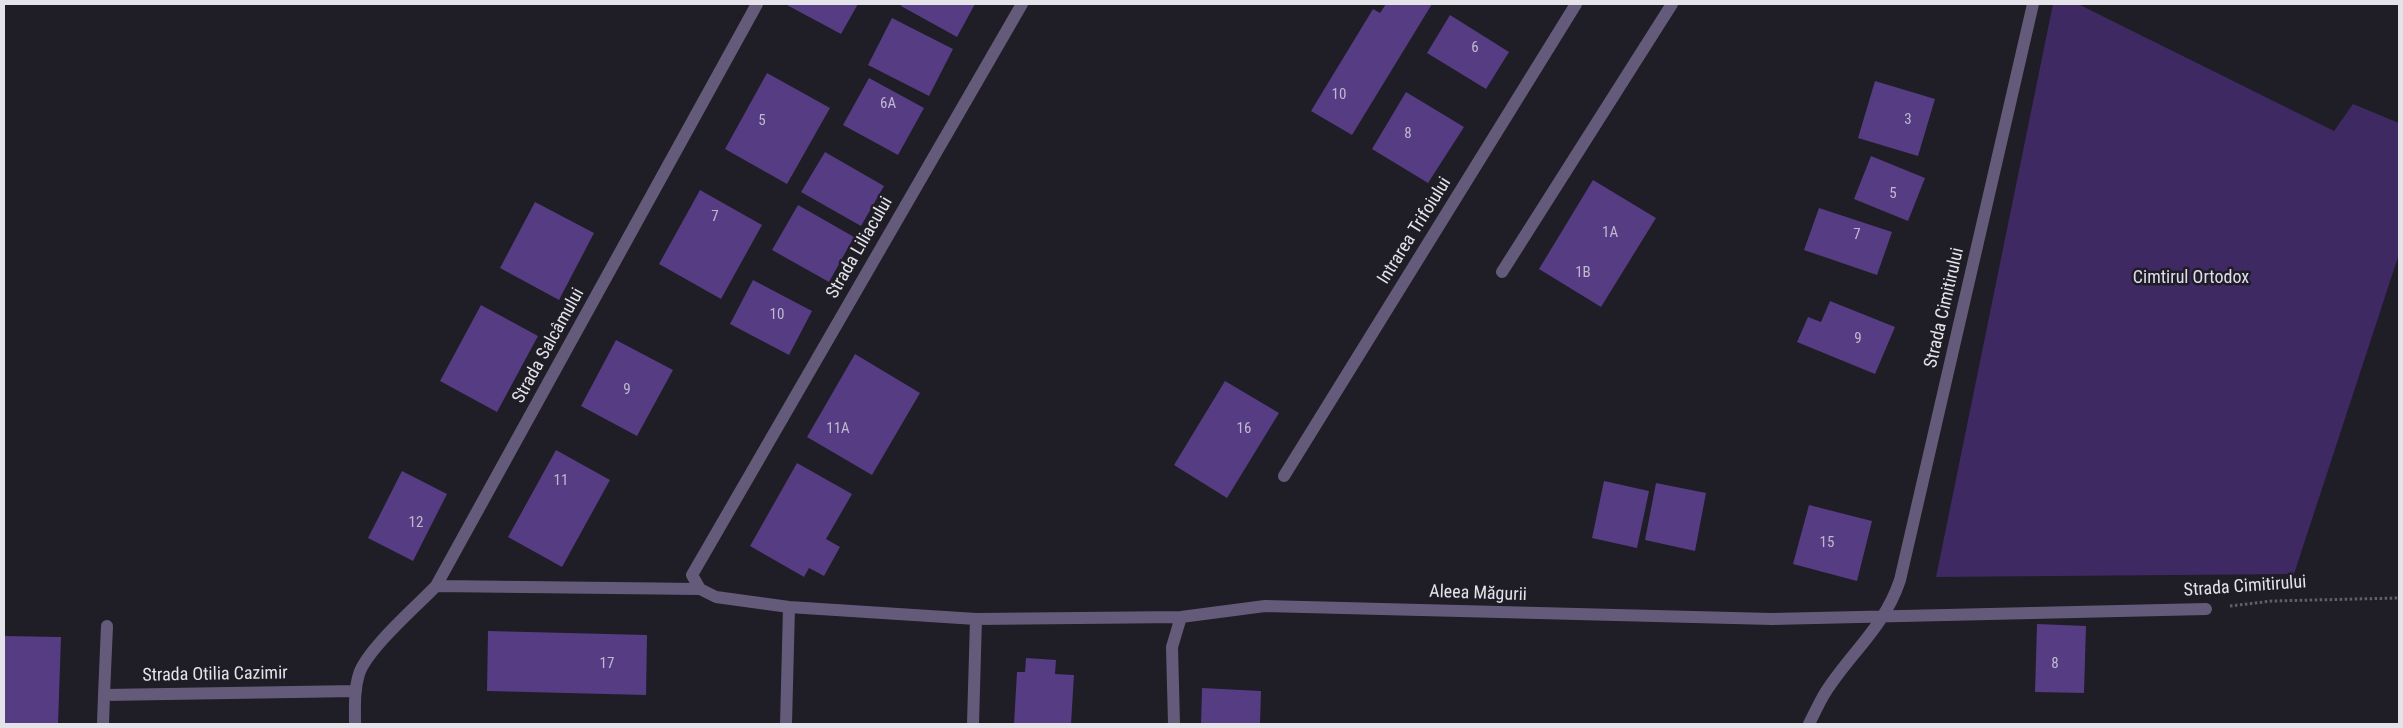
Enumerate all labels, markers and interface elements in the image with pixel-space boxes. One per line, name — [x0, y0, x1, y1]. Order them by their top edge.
house number: 6 — [1471, 39, 1479, 57]
house number: 10 — [1332, 86, 1346, 104]
house number: 6A — [880, 95, 896, 113]
house number: 3 — [1904, 111, 1912, 129]
house number: 5 — [758, 112, 766, 130]
house number: 8 — [1404, 125, 1412, 143]
street label: Intrarea Trifoiului — [1374, 174, 1456, 288]
house number: 5 — [1889, 185, 1897, 203]
street label: Strada Liliacului — [822, 193, 898, 303]
house number: 7 — [711, 208, 719, 226]
house number: 1A — [1602, 224, 1618, 242]
house number: 7 — [1853, 226, 1861, 244]
street label: Strada Cimitirului — [1921, 246, 1969, 370]
house number: 1B — [1575, 264, 1591, 282]
park label: Cimtirul Ortodox — [2133, 267, 2249, 289]
street label: Strada Salcâmului — [508, 285, 590, 407]
house number: 10 — [770, 306, 784, 324]
house number: 9 — [1854, 330, 1862, 348]
house number: 9 — [623, 381, 631, 399]
house number: 11A — [826, 420, 850, 438]
house number: 16 — [1237, 420, 1251, 438]
house number: 11 — [554, 472, 568, 490]
house number: 12 — [409, 514, 423, 532]
house number: 15 — [1820, 534, 1834, 552]
street label: Strada Cimitirului — [2183, 572, 2307, 602]
street label: Aleea Măgurii — [1429, 582, 1527, 606]
house number: 17 — [600, 655, 614, 673]
house number: 8 — [2051, 655, 2059, 673]
street label: Strada Otilia Cazimir — [142, 663, 288, 687]

